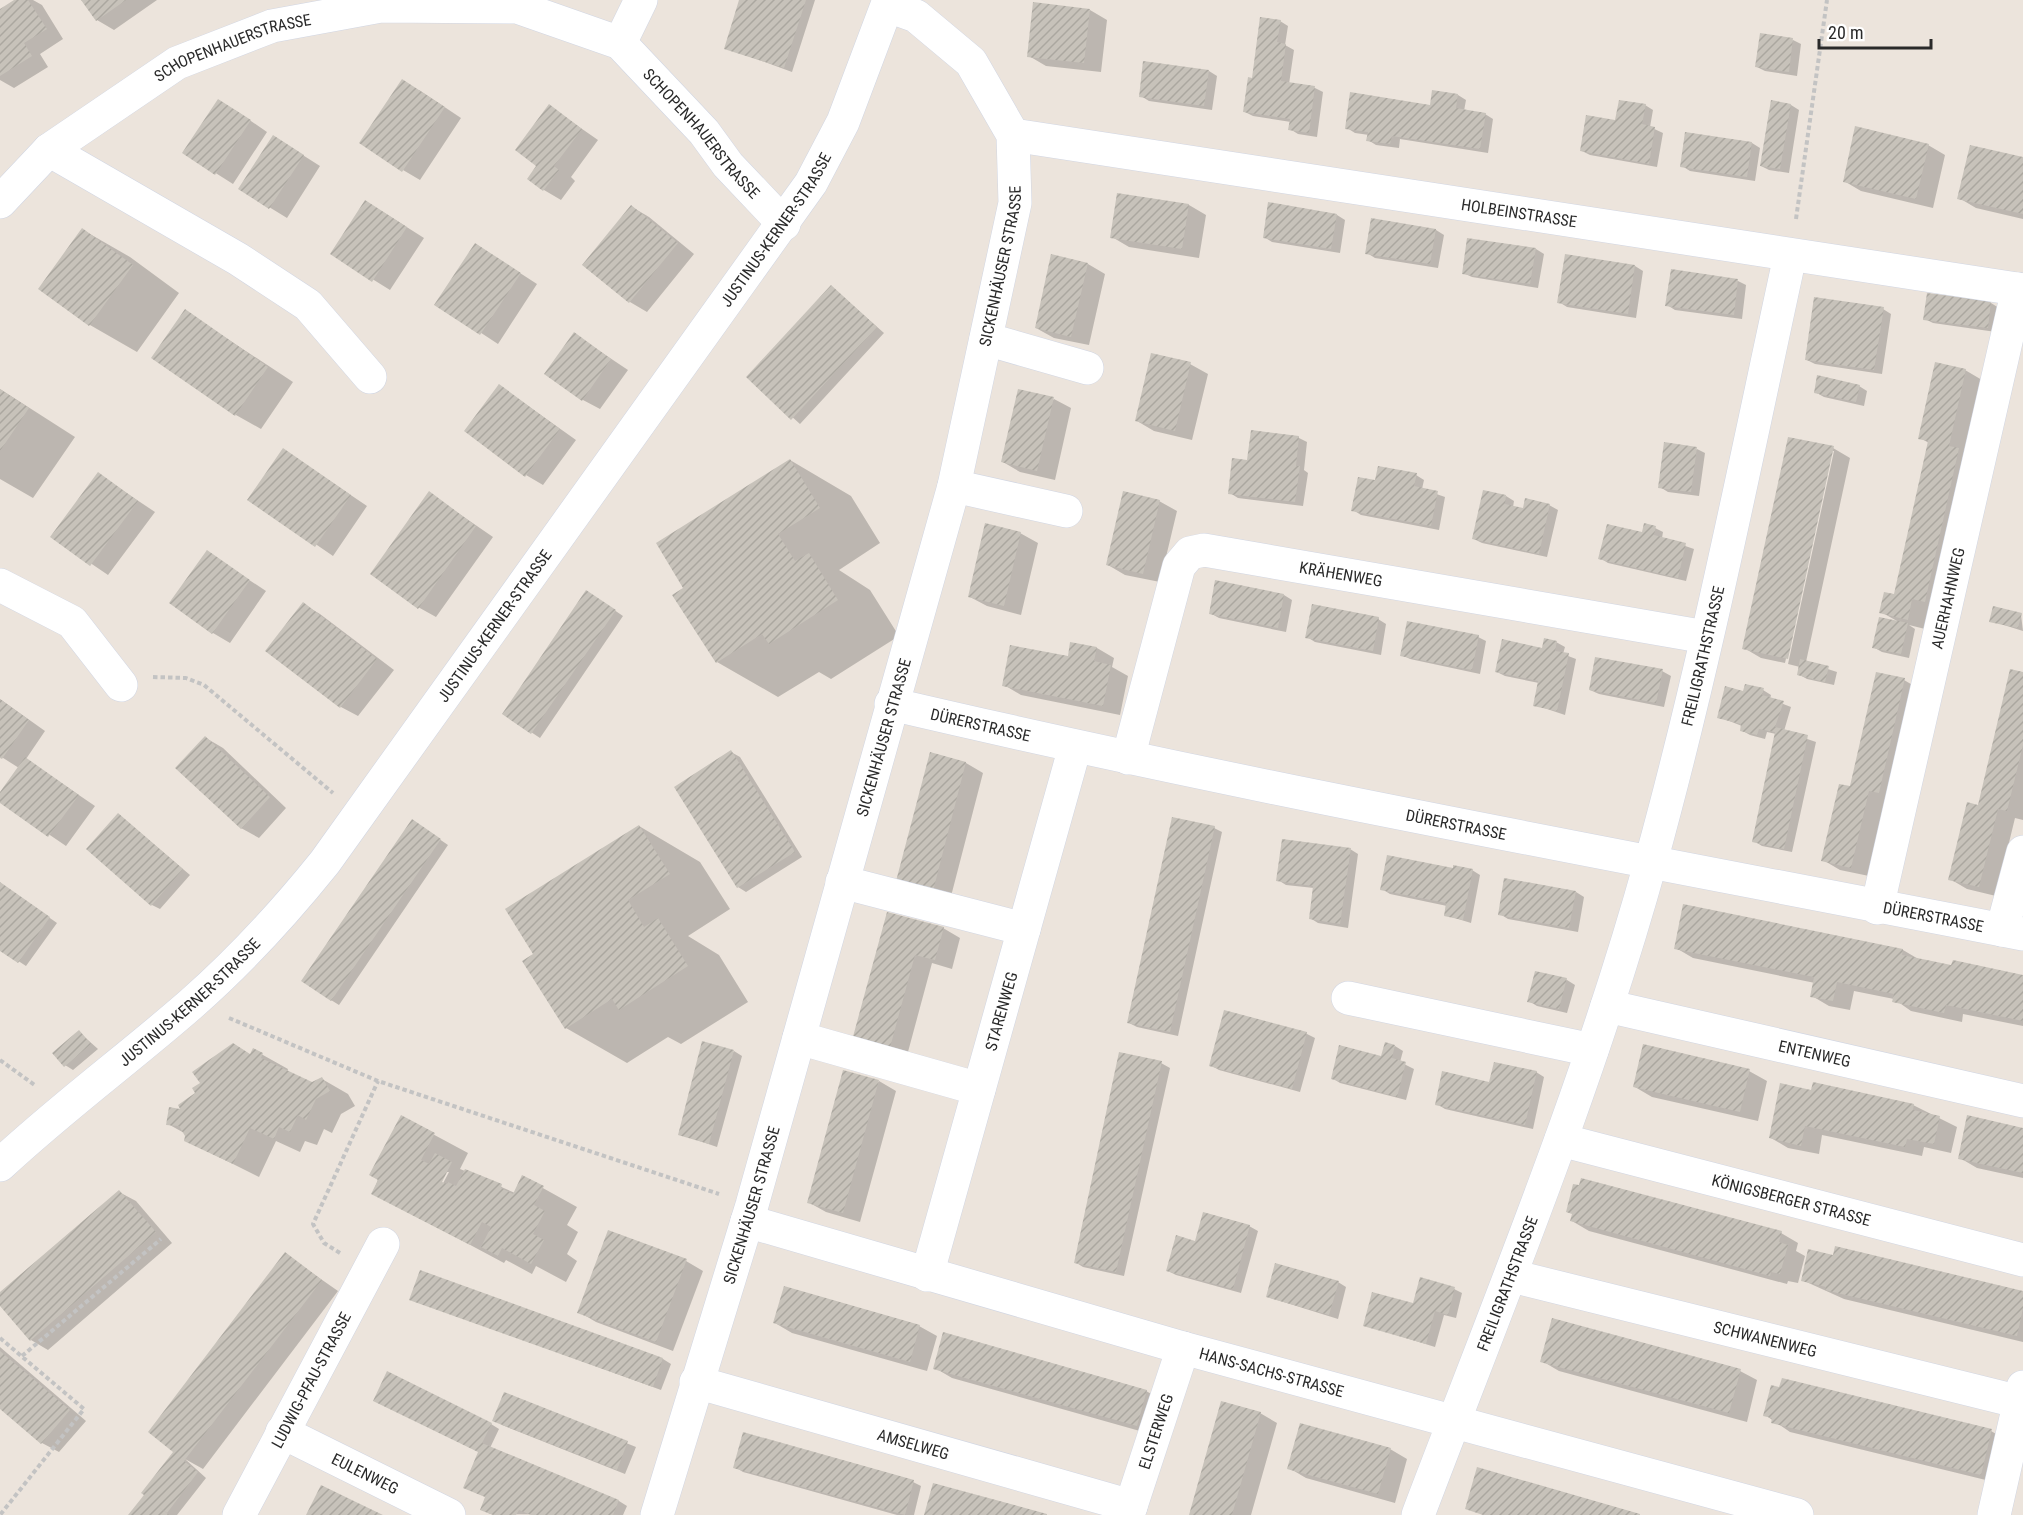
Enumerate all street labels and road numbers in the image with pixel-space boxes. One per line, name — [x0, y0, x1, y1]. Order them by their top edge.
street label: SCHOPENHAUERSTRASSE — [150, 10, 313, 85]
street label: SCHOPENHAUERSTRASSE — [639, 64, 764, 202]
street label: JUSTINUS-KERNER-STRASSE — [716, 149, 835, 310]
street label: SICKENHÄUSER STRASSE — [975, 186, 1024, 348]
street label: HOLBEINSTRASSE — [1460, 194, 1578, 231]
street label: AUERHAHNWEG — [1927, 545, 1968, 650]
street label: JUSTINUS-KERNER-STRASSE — [433, 546, 555, 706]
street label: KRÄHENWEG — [1298, 557, 1384, 590]
street label: FREILIGRATHSTRASSE — [1677, 584, 1728, 728]
street label: SICKENHÄUSER STRASSE — [852, 656, 915, 819]
street label: DÜRERSTRASSE — [929, 704, 1033, 745]
street label: DÜRERSTRASSE — [1404, 805, 1508, 843]
street label: DÜRERSTRASSE — [1882, 898, 1985, 936]
street label: JUSTINUS-KERNER-STRASSE — [115, 934, 264, 1070]
street label: STARENWEG — [981, 970, 1021, 1053]
street label: ENTENWEG — [1777, 1036, 1853, 1071]
street label: SICKENHÄUSER STRASSE — [719, 1124, 783, 1286]
street label: KÖNIGSBERGER STRASSE — [1710, 1170, 1873, 1230]
street label: FREILIGRATHSTRASSE — [1473, 1213, 1541, 1354]
street label: LUDWIG-PFAU-STRASSE — [267, 1309, 355, 1451]
street label: SCHWANENWEG — [1712, 1317, 1819, 1361]
street label: HANS-SACHS-STRASSE — [1197, 1343, 1346, 1401]
street label: ELSTERWEG — [1134, 1391, 1177, 1472]
street label: AMSELWEG — [875, 1425, 951, 1463]
street label: EULENWEG — [329, 1449, 402, 1498]

